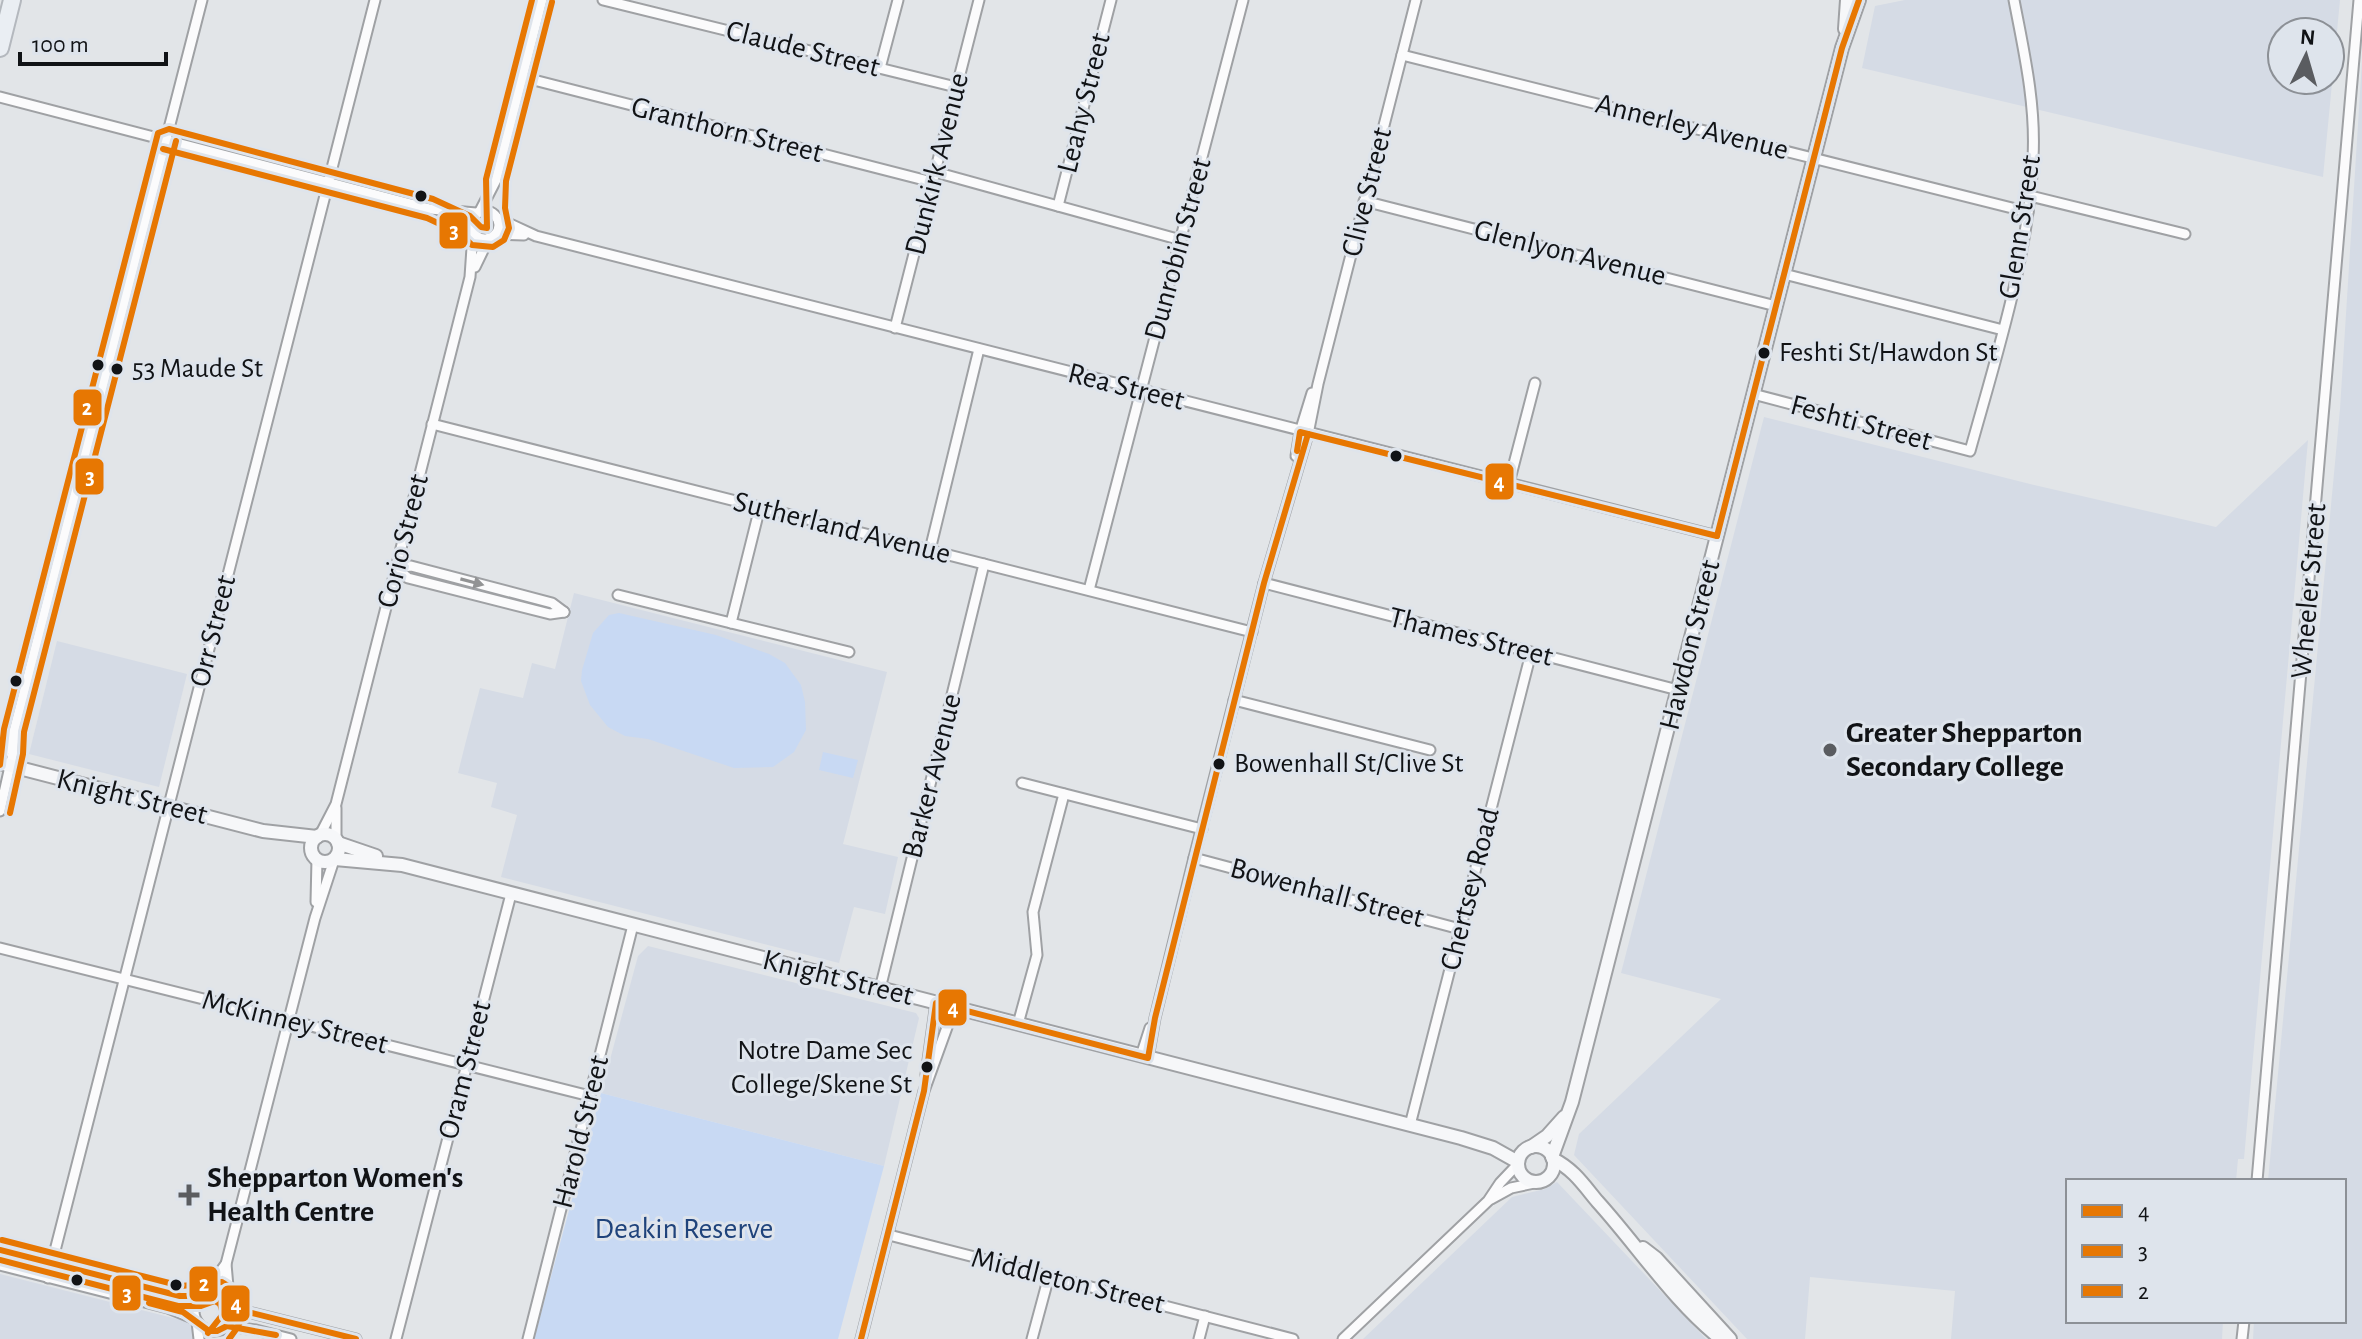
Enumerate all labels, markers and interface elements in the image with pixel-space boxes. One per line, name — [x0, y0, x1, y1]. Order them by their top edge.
street label: Claude Street — [723, 15, 883, 83]
scale bar — [20, 16, 166, 66]
north arrow — [2266, 16, 2346, 96]
text: N — [2299, 25, 2316, 49]
street label: Leahy Street — [1052, 30, 1116, 176]
text: 100 m — [32, 33, 89, 57]
street label: Dunkirk Avenue — [900, 70, 974, 258]
street label: Annerley Avenue — [1592, 89, 1792, 165]
street label: Granthorn Street — [628, 92, 826, 168]
street label: Clive Street — [1336, 124, 1398, 260]
street label: Glenn Street — [1994, 153, 2046, 301]
street label: Dunrobin Street — [1139, 154, 1217, 344]
unlabelled marker — [413, 188, 429, 204]
line badge: 3 — [438, 211, 469, 250]
street label: Glenlyon Avenue — [1471, 215, 1669, 291]
text: 3 — [449, 220, 459, 242]
place label: Feshti St/Hawdon St — [1779, 339, 1997, 367]
marker: Feshti St/Hawdon St — [1756, 345, 1772, 361]
place label: 53 Maude St — [132, 355, 263, 383]
unlabelled marker — [90, 357, 106, 373]
street label: Rea Street — [1065, 358, 1188, 416]
marker: 53 Maude St — [109, 361, 125, 377]
line badge: 2 — [72, 388, 103, 427]
street label: Feshti Street — [1787, 390, 1935, 456]
text: 2 — [82, 397, 92, 419]
unlabelled marker — [1388, 448, 1404, 464]
line badge: 3 — [74, 457, 105, 496]
line badge: 4 — [1484, 462, 1515, 501]
text: 3 — [85, 466, 95, 488]
street label: Corio Street — [372, 471, 434, 611]
text: 4 — [1493, 471, 1505, 493]
street label: Sutherland Avenue — [730, 487, 954, 569]
street label: Wheeler Street — [2286, 501, 2332, 680]
street label: Hawdon Street — [1654, 556, 1726, 733]
street label: Orr Street — [185, 572, 241, 690]
one-way arrow — [460, 576, 484, 589]
street label: Thames Street — [1386, 602, 1557, 672]
unlabelled marker — [8, 673, 24, 689]
street label: Barker Avenue — [897, 691, 967, 861]
place label: Greater Shepparton Secondary College — [1846, 718, 2083, 782]
marker: Greater Shepparton Secondary College — [1821, 741, 1839, 759]
place label: Bowenhall St/Clive St — [1234, 750, 1464, 778]
marker: Bowenhall St/Clive St — [1211, 756, 1227, 772]
street label: Knight Street — [54, 764, 211, 830]
street label: Chertsey Road — [1435, 805, 1505, 973]
street label: Bowenhall Street — [1227, 853, 1427, 933]
street label: Knight Street — [760, 945, 917, 1011]
street label: McKinney Street — [199, 984, 391, 1060]
line badge: 4 — [937, 988, 968, 1027]
street label: Oram Street — [433, 997, 497, 1142]
text: 4 — [947, 997, 959, 1019]
place label: Notre Dame Sec College/Skene St — [731, 1037, 912, 1099]
street label: Harold Street — [548, 1052, 615, 1212]
marker: Notre Dame Sec College/Skene St — [919, 1059, 935, 1075]
place label: Shepparton Women's Health Centre — [207, 1163, 463, 1227]
legend — [2066, 1179, 2346, 1323]
marker: Shepparton Women's Health Centre — [178, 1184, 200, 1206]
text: 4 — [2138, 1200, 2150, 1224]
park label: Deakin Reserve — [595, 1214, 773, 1244]
text: 3 — [2138, 1240, 2148, 1264]
street label: Middleton Street — [968, 1243, 1168, 1320]
line badge: 2 — [188, 1265, 219, 1303]
unlabelled marker — [69, 1272, 85, 1288]
text: 2 — [199, 1273, 209, 1295]
line badge: 3 — [111, 1274, 142, 1312]
unlabelled marker — [168, 1277, 184, 1293]
text: 2 — [2138, 1280, 2149, 1304]
text: 3 — [122, 1283, 132, 1305]
line badge: 4 — [220, 1284, 251, 1323]
text: 4 — [230, 1293, 242, 1315]

